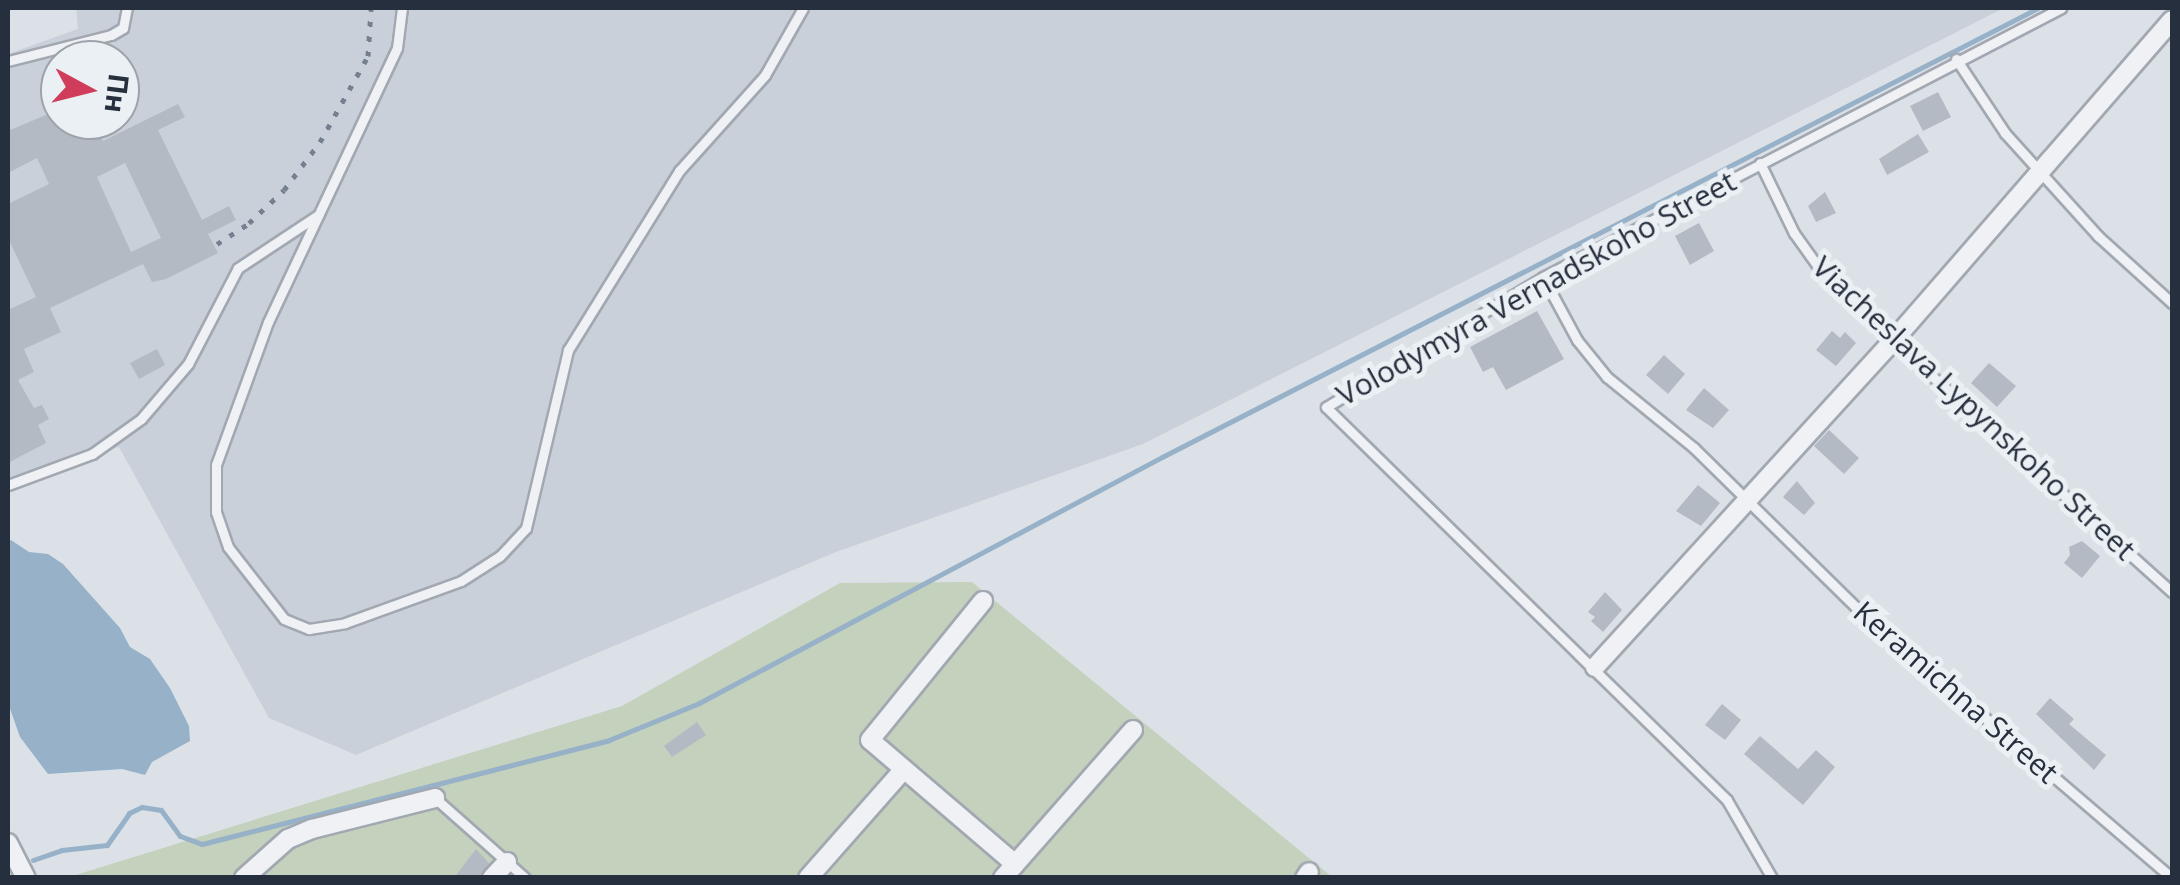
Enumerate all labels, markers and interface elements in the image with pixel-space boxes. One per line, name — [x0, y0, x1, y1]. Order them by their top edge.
north arrow — [40, 40, 140, 140]
text: Пн — [97, 72, 139, 115]
street label: Volodymyra Vernadskoho Street — [1330, 163, 1742, 413]
street label: Viacheslava Lypynskoho Street — [1805, 249, 2143, 567]
street label: Keramichna Street — [1846, 593, 2066, 791]

